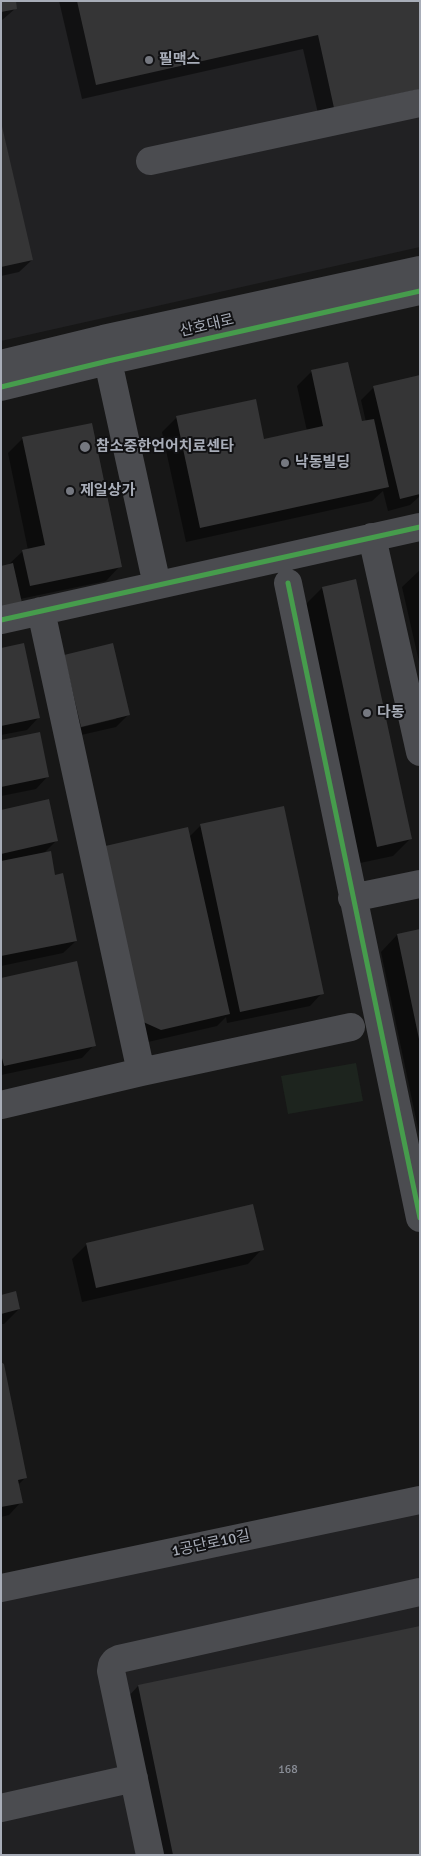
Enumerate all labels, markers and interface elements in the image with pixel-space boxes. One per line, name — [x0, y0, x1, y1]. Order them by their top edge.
place label: 필맥스 — [159, 51, 200, 69]
marker: 필맥스 — [143, 54, 155, 66]
street label: 산호대로 — [178, 311, 236, 341]
place label: 참소중한언어치료센타 — [96, 438, 234, 456]
marker: 참소중한언어치료센타 — [78, 440, 92, 454]
place label: 낙동빌딩 — [295, 454, 350, 472]
marker: 낙동빌딩 — [279, 457, 291, 469]
place label: 제일상가 — [80, 482, 135, 500]
marker: 제일상가 — [64, 485, 76, 497]
place label: 다동 — [377, 704, 405, 722]
marker: 다동 — [361, 707, 373, 719]
street label: 1공단로10길 — [170, 1527, 252, 1561]
house number: 168 — [278, 1763, 298, 1777]

